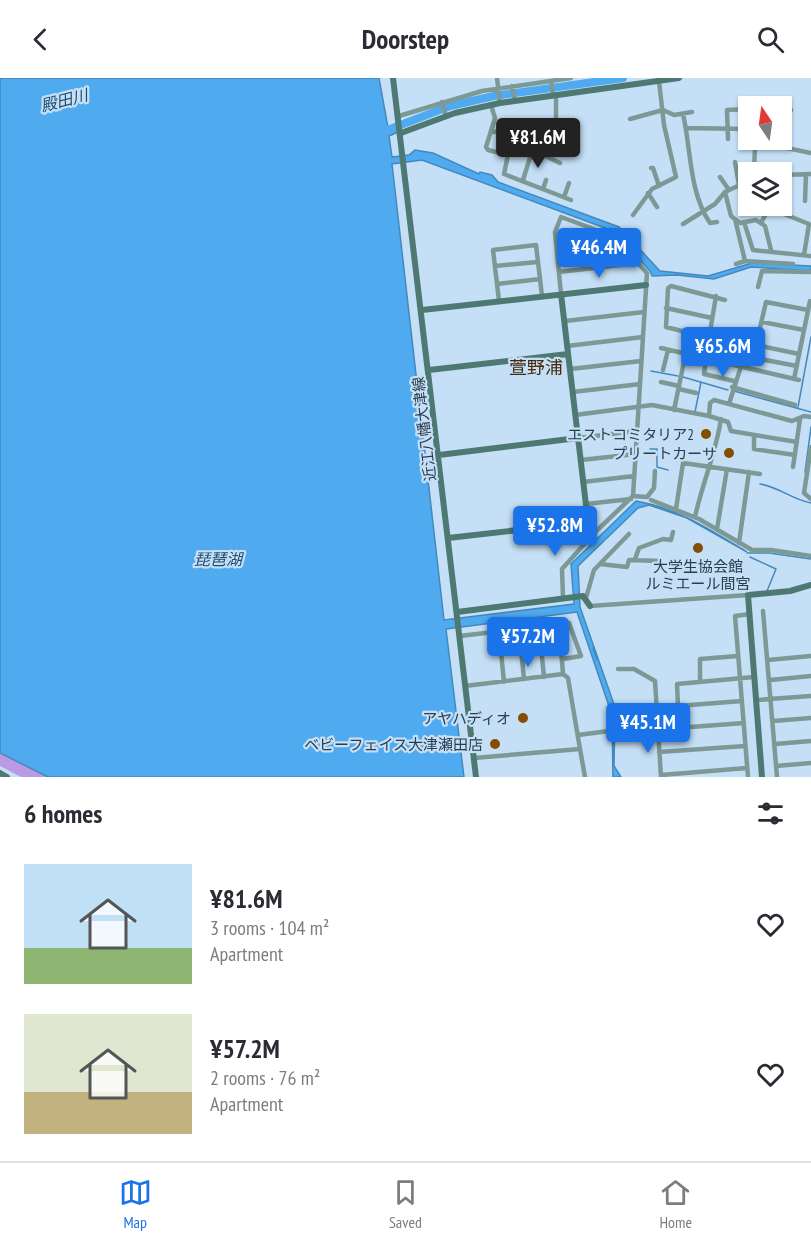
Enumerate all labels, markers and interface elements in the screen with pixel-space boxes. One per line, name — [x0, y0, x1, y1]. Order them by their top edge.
text: Doorstep — [362, 22, 449, 56]
icon: back — [24, 23, 57, 56]
icon: search — [754, 23, 787, 56]
water label: 殿田川 — [38, 84, 92, 116]
north arrow — [738, 96, 792, 150]
map controls — [738, 96, 792, 216]
pin: ¥81.6M — [489, 118, 587, 169]
text: ¥81.6M — [510, 124, 566, 150]
button: layers — [738, 162, 792, 216]
pin: ¥46.4M — [550, 228, 648, 279]
text: ¥46.4M — [571, 234, 627, 260]
pin: ¥65.6M — [674, 327, 772, 378]
text: ¥65.6M — [695, 333, 751, 359]
district label: 萱野浦 — [509, 356, 563, 379]
street label: 近江八幡大津線 — [408, 376, 440, 482]
place label: エストコミタリア2 — [567, 425, 694, 444]
marker: エストコミタリア2 — [699, 427, 713, 441]
place label: プリートカーサ — [612, 444, 717, 463]
marker: プリートカーサ — [722, 446, 736, 460]
pin: ¥52.8M — [506, 506, 604, 557]
text: ¥52.8M — [527, 512, 583, 538]
marker: 大学生協会館 ルミエール間宮 — [691, 541, 705, 555]
water label: 琵琶湖 — [194, 549, 245, 569]
place label: 大学生協会館 ルミエール間宮 — [645, 557, 751, 593]
pin: ¥57.2M — [479, 617, 577, 668]
text: ¥57.2M — [501, 623, 555, 649]
pin: ¥45.1M — [599, 703, 697, 754]
place label: アヤハディオ — [422, 709, 511, 728]
text: ¥45.1M — [620, 709, 676, 735]
marker: アヤハディオ — [516, 711, 530, 725]
place label: ベビーフェイス大津瀬田店 — [304, 735, 483, 754]
marker: ベビーフェイス大津瀬田店 — [488, 737, 502, 751]
text: 6 homes — [24, 797, 102, 830]
icon: filters — [754, 797, 787, 830]
text: ¥81.6M — [210, 882, 283, 915]
icon: home — [72, 888, 144, 960]
icon: heart — [754, 908, 787, 941]
text: 3 rooms · 104 m² — [210, 915, 329, 941]
text: Apartment — [210, 941, 283, 967]
text: ¥57.2M — [210, 1032, 280, 1065]
icon: home — [72, 1038, 144, 1110]
icon: heart — [754, 1058, 787, 1091]
text: 2 rooms · 76 m² — [210, 1065, 320, 1091]
text: Apartment — [210, 1091, 283, 1117]
tab: Map — [119, 1176, 152, 1232]
tab: Saved — [389, 1176, 422, 1232]
tab: Home — [659, 1176, 692, 1232]

